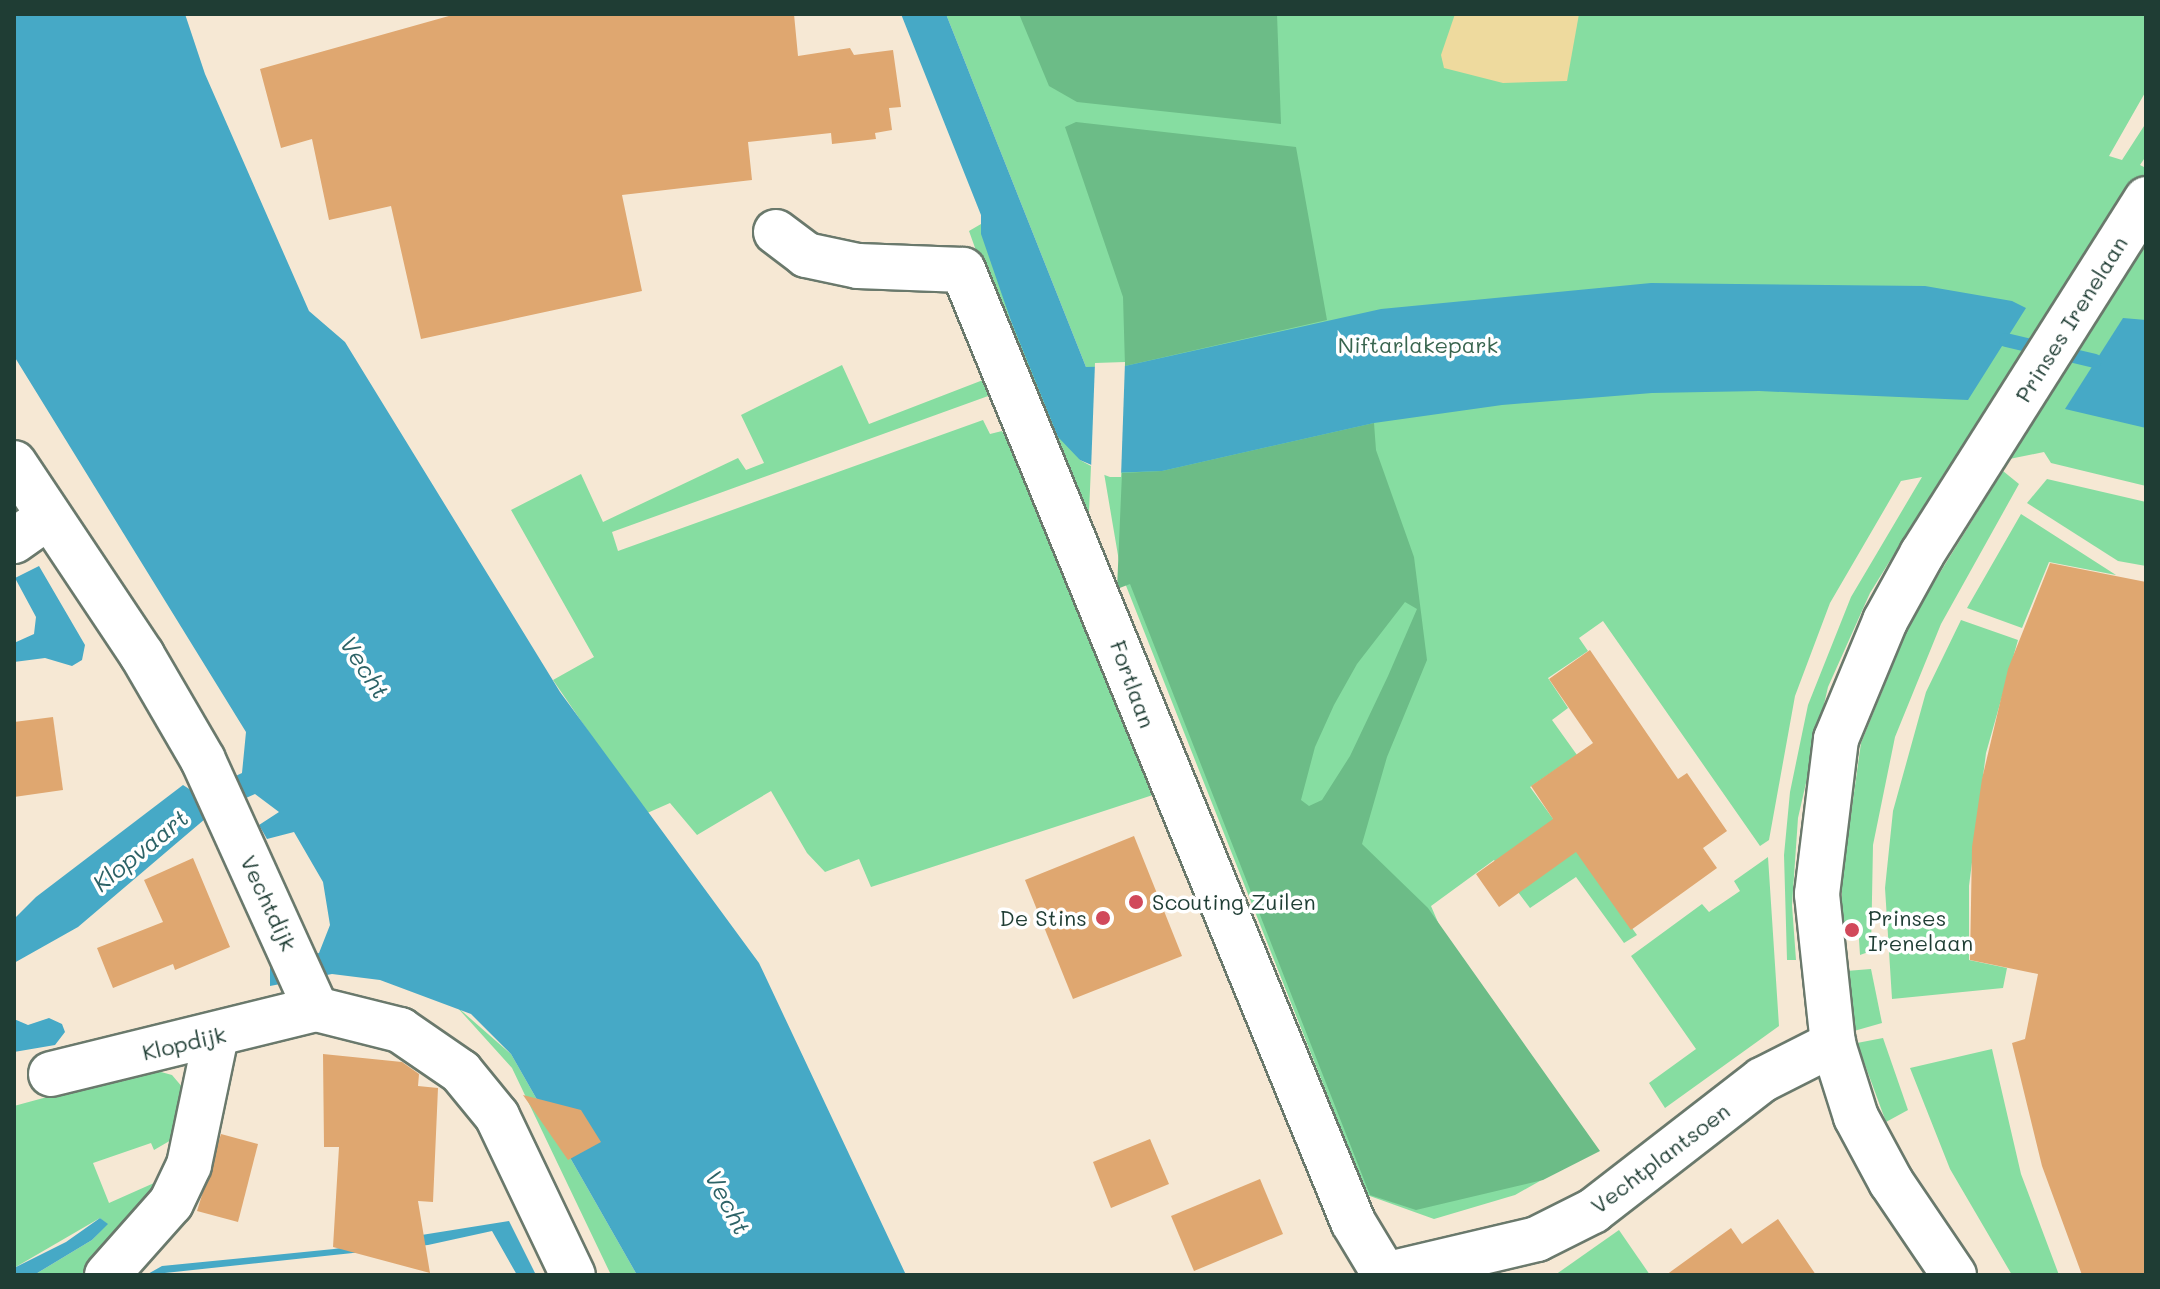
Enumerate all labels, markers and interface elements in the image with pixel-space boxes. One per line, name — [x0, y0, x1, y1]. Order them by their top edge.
street label: Prinses Irenelaan — [2009, 231, 2133, 407]
park label: Niftarlakepark — [1338, 332, 1498, 358]
water label: Vecht — [334, 630, 396, 704]
street label: Fortlaan — [1105, 637, 1161, 731]
water label: Klopvaart — [86, 803, 194, 897]
street label: Vechtdijk — [235, 851, 303, 955]
place label: Scouting Zuilen — [1152, 889, 1316, 915]
marker: Scouting Zuilen — [1127, 893, 1145, 911]
place label: Prinses Irenelaan — [1868, 904, 1973, 956]
place label: De Stins — [1000, 905, 1087, 931]
marker: De Stins — [1094, 909, 1112, 927]
marker: Prinses Irenelaan — [1843, 921, 1861, 939]
street label: Klopdijk — [139, 1021, 229, 1065]
street label: Vechtplantsoen — [1585, 1097, 1735, 1219]
water label: Vecht — [699, 1165, 757, 1239]

